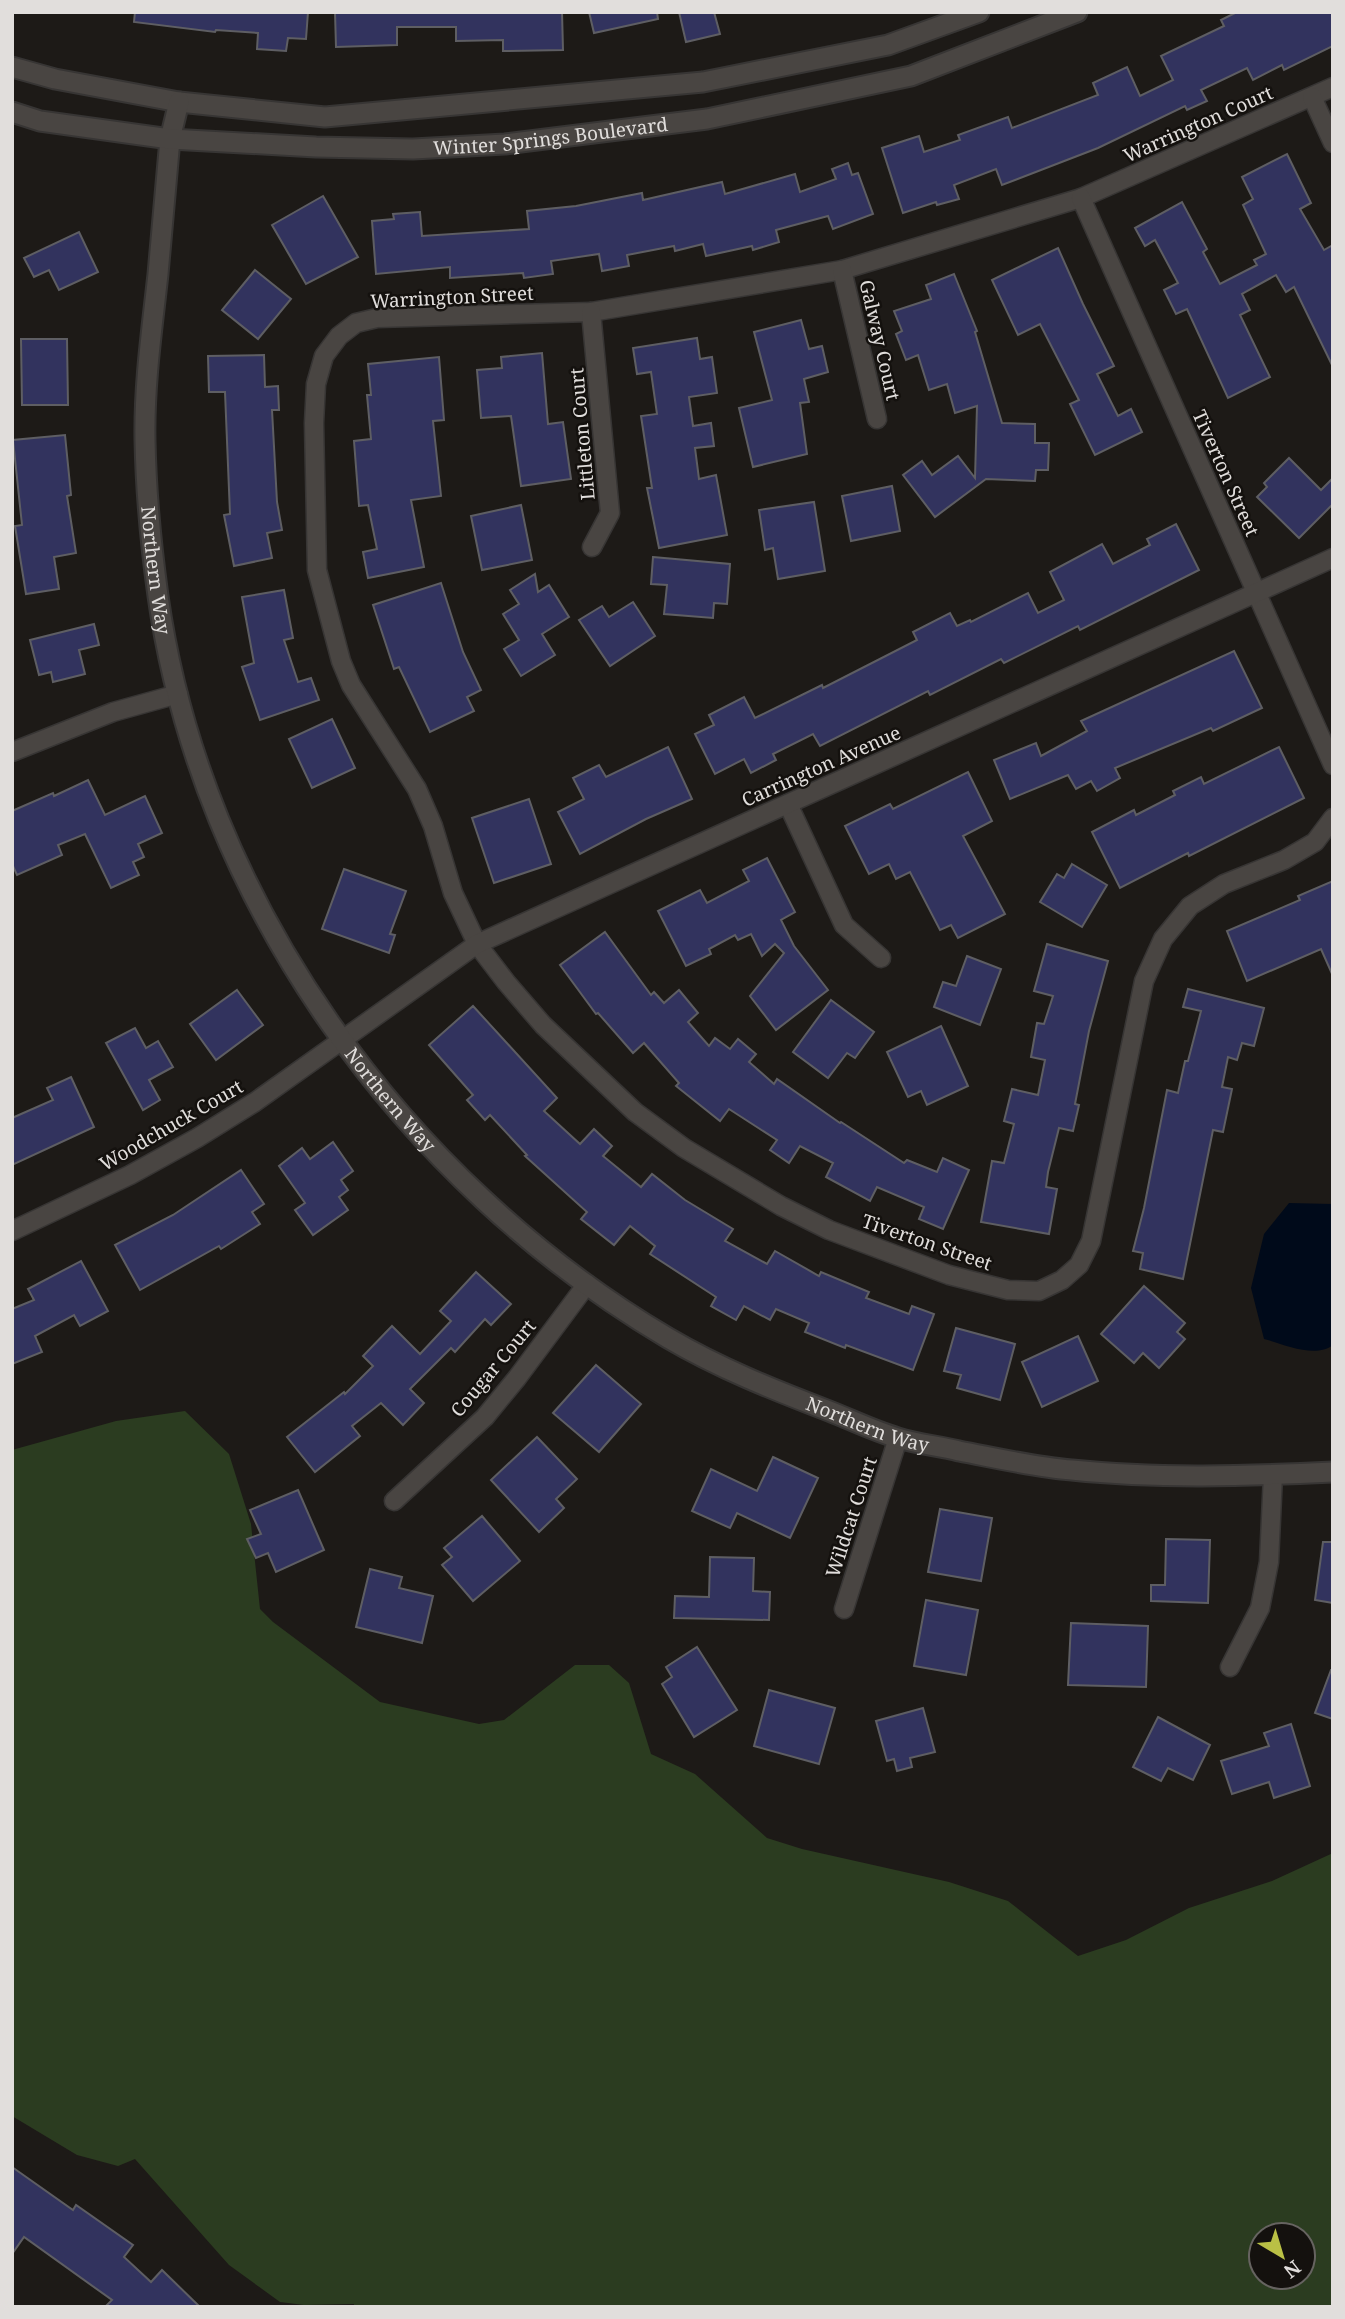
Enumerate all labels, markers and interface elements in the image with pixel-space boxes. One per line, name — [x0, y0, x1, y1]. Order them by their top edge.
street label: Warrington Court — [1119, 79, 1277, 169]
street label: Winter Springs Boulevard — [432, 111, 670, 161]
street label: Galway Court — [854, 277, 907, 403]
street label: Warrington Street — [370, 280, 535, 314]
street label: Littleton Court — [563, 367, 601, 501]
street label: Tiverton Street — [1187, 406, 1266, 541]
street label: Northern Way — [135, 505, 177, 637]
street label: Carrington Avenue — [737, 719, 905, 813]
street label: Northern Way — [339, 1042, 442, 1158]
street label: Woodchuck Court — [95, 1073, 248, 1177]
street label: Tiverton Street — [859, 1208, 996, 1276]
street label: Cougar Court — [445, 1314, 542, 1422]
street label: Northern Way — [802, 1390, 931, 1458]
street label: Wildcat Court — [819, 1453, 883, 1581]
north arrow — [1247, 2221, 1317, 2291]
text: N — [1279, 2255, 1306, 2284]

